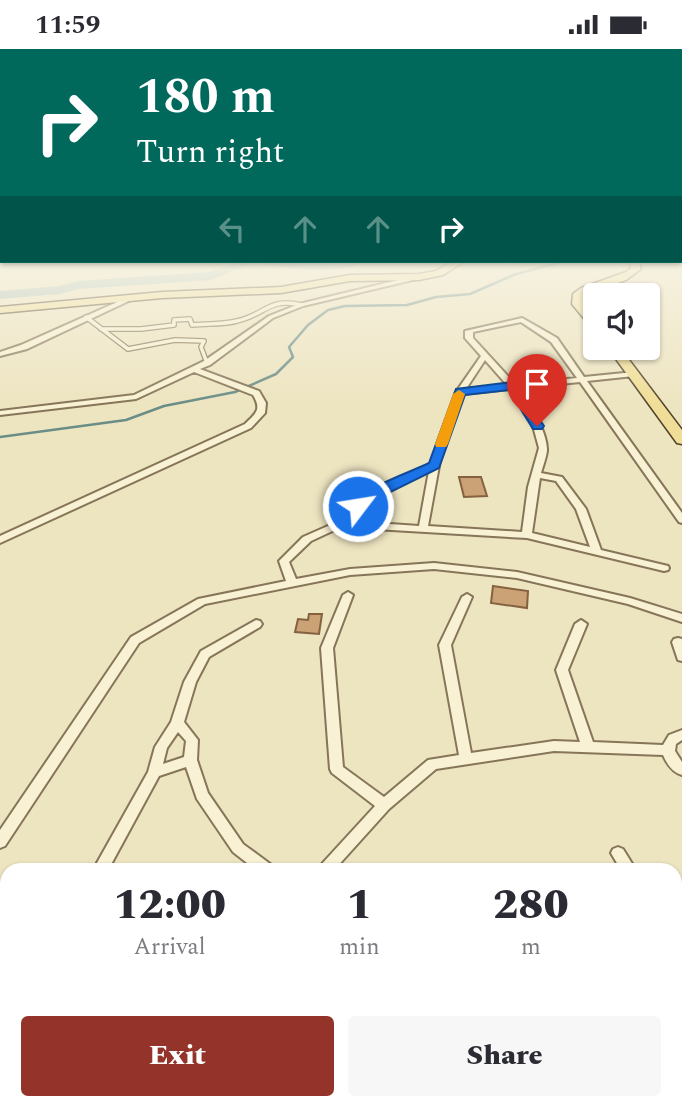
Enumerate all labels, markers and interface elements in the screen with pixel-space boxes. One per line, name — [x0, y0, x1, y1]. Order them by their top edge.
text: 11:59 — [35, 5, 100, 45]
text: 180 m — [136, 60, 275, 135]
icon: right — [21, 77, 112, 168]
text: Turn right — [136, 128, 284, 177]
icon: left — [213, 210, 251, 248]
icon: ahead — [286, 210, 324, 248]
icon: ahead — [359, 210, 397, 248]
icon: right — [432, 210, 470, 248]
map controls — [583, 283, 660, 360]
button: sound — [583, 283, 660, 360]
pin — [507, 354, 567, 426]
icon: arrive — [518, 365, 556, 403]
position arrow — [321, 469, 395, 543]
text: 12:00 — [113, 874, 226, 937]
text: 1 — [347, 874, 372, 937]
text: 280 — [493, 874, 569, 937]
text: Arrival — [134, 930, 206, 965]
text: min — [339, 930, 380, 965]
text: m — [521, 930, 541, 965]
button: Exit — [21, 1016, 334, 1096]
button: Share — [348, 1016, 661, 1096]

